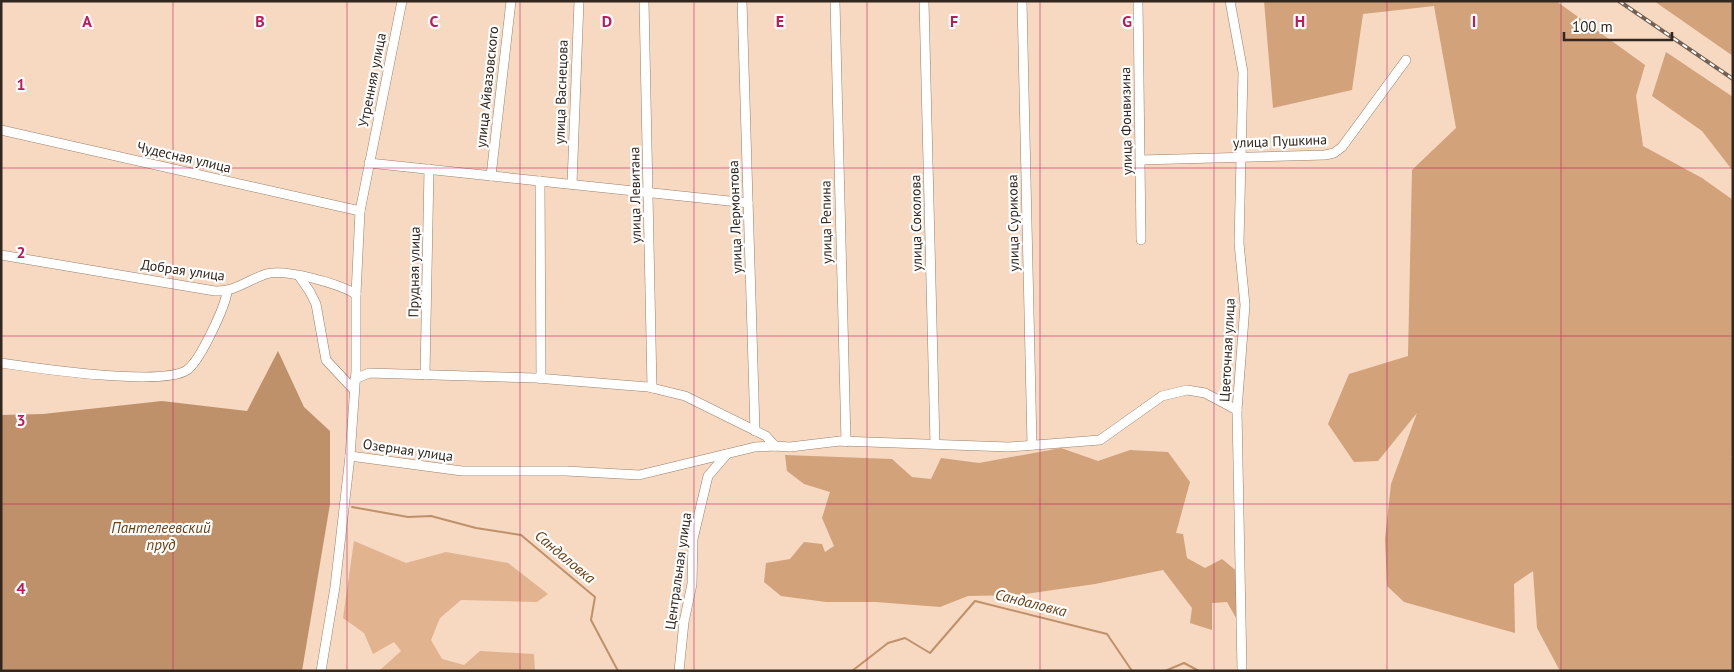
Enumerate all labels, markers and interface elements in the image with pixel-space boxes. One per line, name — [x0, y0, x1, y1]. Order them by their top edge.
scale bar — [1564, 10, 1672, 42]
text: A — [82, 11, 92, 31]
text: B — [255, 11, 265, 31]
text: C — [430, 11, 439, 31]
text: D — [602, 11, 612, 31]
text: E — [776, 11, 784, 31]
text: F — [950, 11, 958, 31]
text: G — [1122, 11, 1132, 31]
text: H — [1295, 11, 1305, 31]
text: I — [1472, 11, 1476, 31]
text: 100 m — [1572, 17, 1613, 36]
street label: улица Айвазовского — [472, 25, 502, 149]
street label: Утренняя улица — [354, 31, 390, 129]
street label: улица Васнецова — [550, 39, 572, 145]
street label: улица Фонвизина — [1116, 67, 1136, 175]
text: 1 — [16, 74, 26, 94]
street label: улица Пушкина — [1233, 130, 1327, 152]
street label: Чудесная улица — [135, 137, 233, 177]
street label: улица Левитана — [625, 146, 645, 244]
street label: улица Лермонтова — [724, 160, 746, 274]
street label: улица Соколова — [906, 174, 926, 272]
street label: улица Сурикова — [1003, 174, 1023, 272]
street label: улица Репина — [816, 180, 836, 264]
street label: Прудная улица — [404, 226, 424, 318]
text: 2 — [16, 242, 26, 262]
street label: Добрая улица — [140, 255, 226, 285]
street label: Цветочная улица — [1215, 298, 1239, 402]
text: 3 — [16, 410, 26, 430]
street label: Озерная улица — [362, 435, 454, 465]
street label: Центральная улица — [661, 511, 695, 631]
water label: Пантелеевский пруд — [111, 518, 211, 554]
water label: Сандаловка — [531, 526, 600, 588]
text: 4 — [16, 578, 26, 598]
water label: Сандаловка — [993, 584, 1070, 621]

